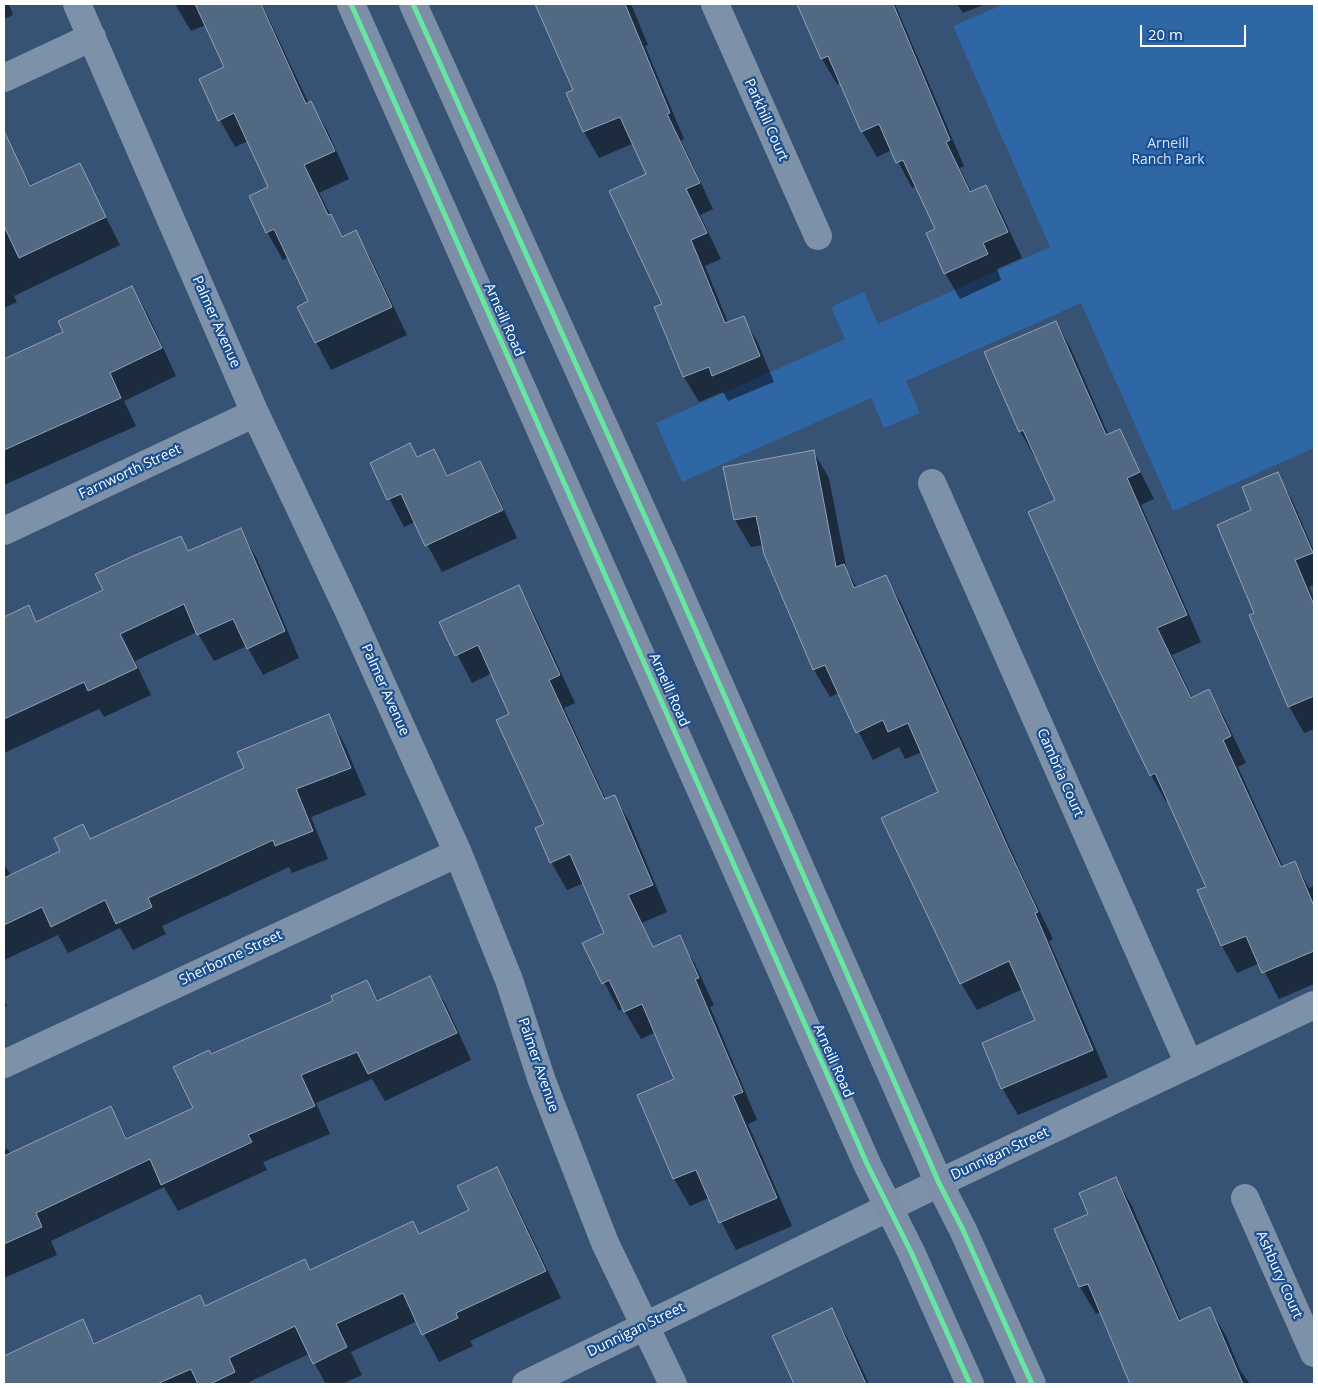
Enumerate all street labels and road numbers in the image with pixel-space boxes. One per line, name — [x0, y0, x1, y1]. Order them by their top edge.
street label: Parkhill Court — [740, 76, 792, 164]
street label: Palmer Avenue — [188, 274, 244, 370]
street label: Arneill Road — [480, 281, 528, 359]
street label: Farnworth Street — [76, 441, 184, 503]
street label: Palmer Avenue — [357, 642, 413, 738]
street label: Arneill Road — [645, 651, 693, 729]
street label: Cambria Court — [1033, 726, 1087, 820]
street label: Sherborne Street — [177, 927, 285, 989]
street label: Palmer Avenue — [514, 1016, 562, 1114]
street label: Arneill Road — [809, 1022, 857, 1100]
street label: Dunnigan Street — [948, 1124, 1052, 1184]
street label: Ashbury Court — [1252, 1229, 1306, 1321]
street label: Dunnigan Street — [585, 1299, 687, 1361]

